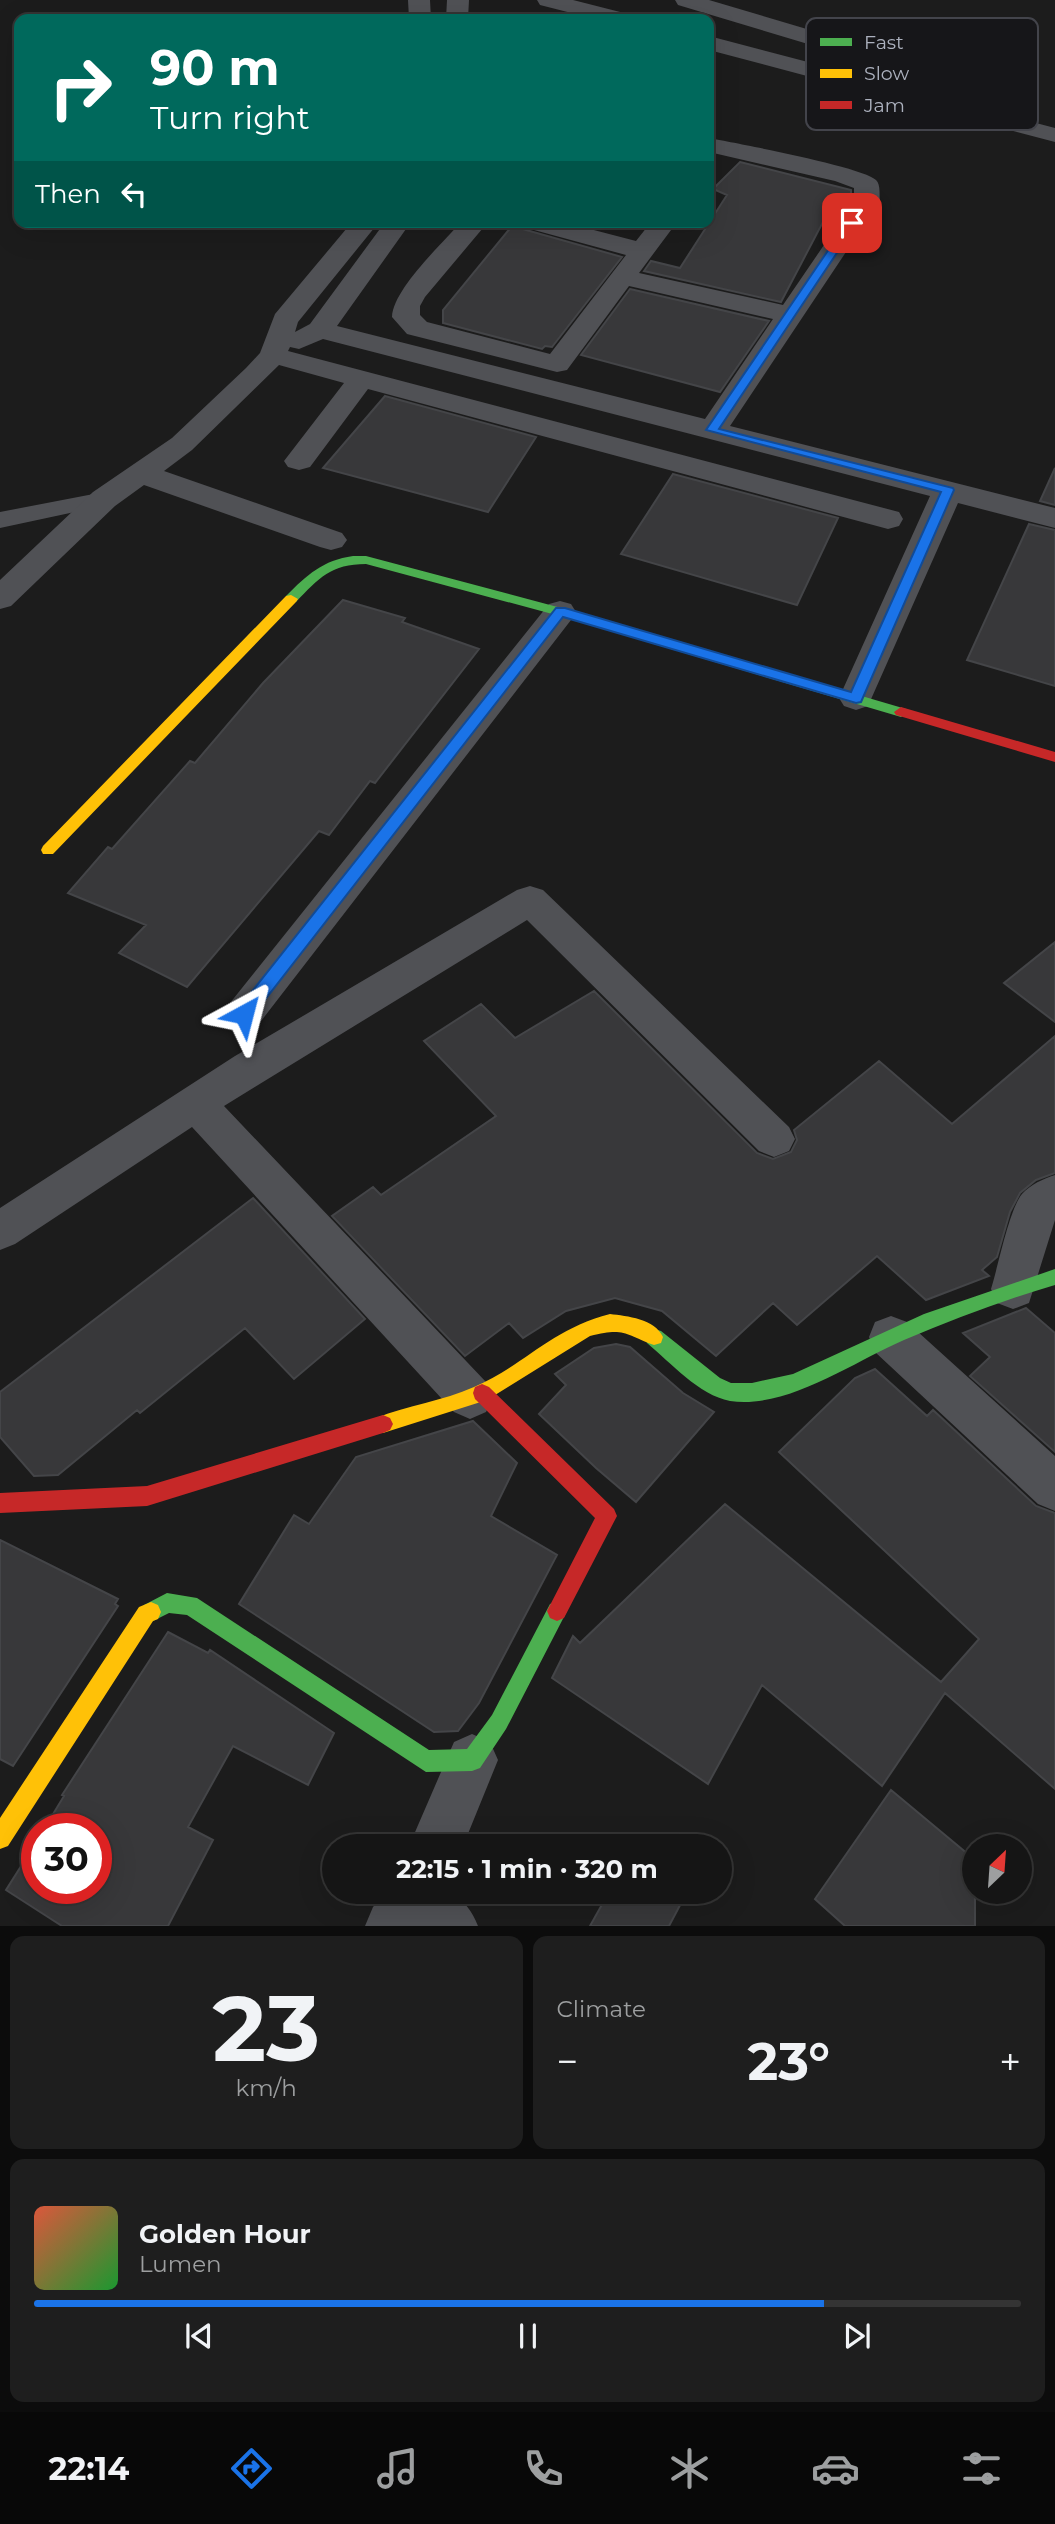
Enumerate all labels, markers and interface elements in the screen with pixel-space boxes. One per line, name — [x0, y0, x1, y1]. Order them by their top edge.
legend — [806, 18, 1038, 130]
text: Fast — [864, 31, 904, 54]
text: 90 m — [150, 38, 280, 97]
icon: right — [35, 42, 126, 133]
text: Slow — [864, 62, 909, 85]
text: Jam — [863, 94, 905, 117]
text: Turn right — [150, 98, 310, 137]
icon: left — [115, 175, 153, 213]
text: Then — [35, 178, 101, 210]
pin — [822, 193, 882, 253]
icon: arrive — [833, 204, 871, 242]
position arrow — [207, 977, 281, 1051]
speed limit sign: 30 — [21, 1813, 112, 1904]
north arrow — [962, 1834, 1032, 1904]
map controls — [962, 1834, 1032, 1904]
text: 22:15 · 1 min · 320 m — [396, 1853, 658, 1885]
text: 23 — [212, 1973, 320, 2084]
text: Climate — [557, 1995, 646, 2023]
text: 23° — [748, 2030, 830, 2093]
text: − — [557, 2038, 578, 2085]
text: + — [999, 2038, 1021, 2085]
text: km/h — [236, 2074, 297, 2102]
text: Golden Hour — [139, 2218, 311, 2250]
text: Lumen — [139, 2250, 222, 2278]
icon: previous — [180, 2317, 218, 2355]
icon: pause — [509, 2317, 547, 2355]
icon: next — [838, 2317, 876, 2355]
icon: directions — [227, 2444, 276, 2493]
icon: music — [373, 2444, 422, 2493]
icon: phone — [519, 2444, 568, 2493]
icon: climate — [665, 2444, 714, 2493]
icon: car — [811, 2444, 860, 2493]
icon: filters — [957, 2444, 1006, 2493]
text: 22:14 — [49, 2449, 129, 2488]

